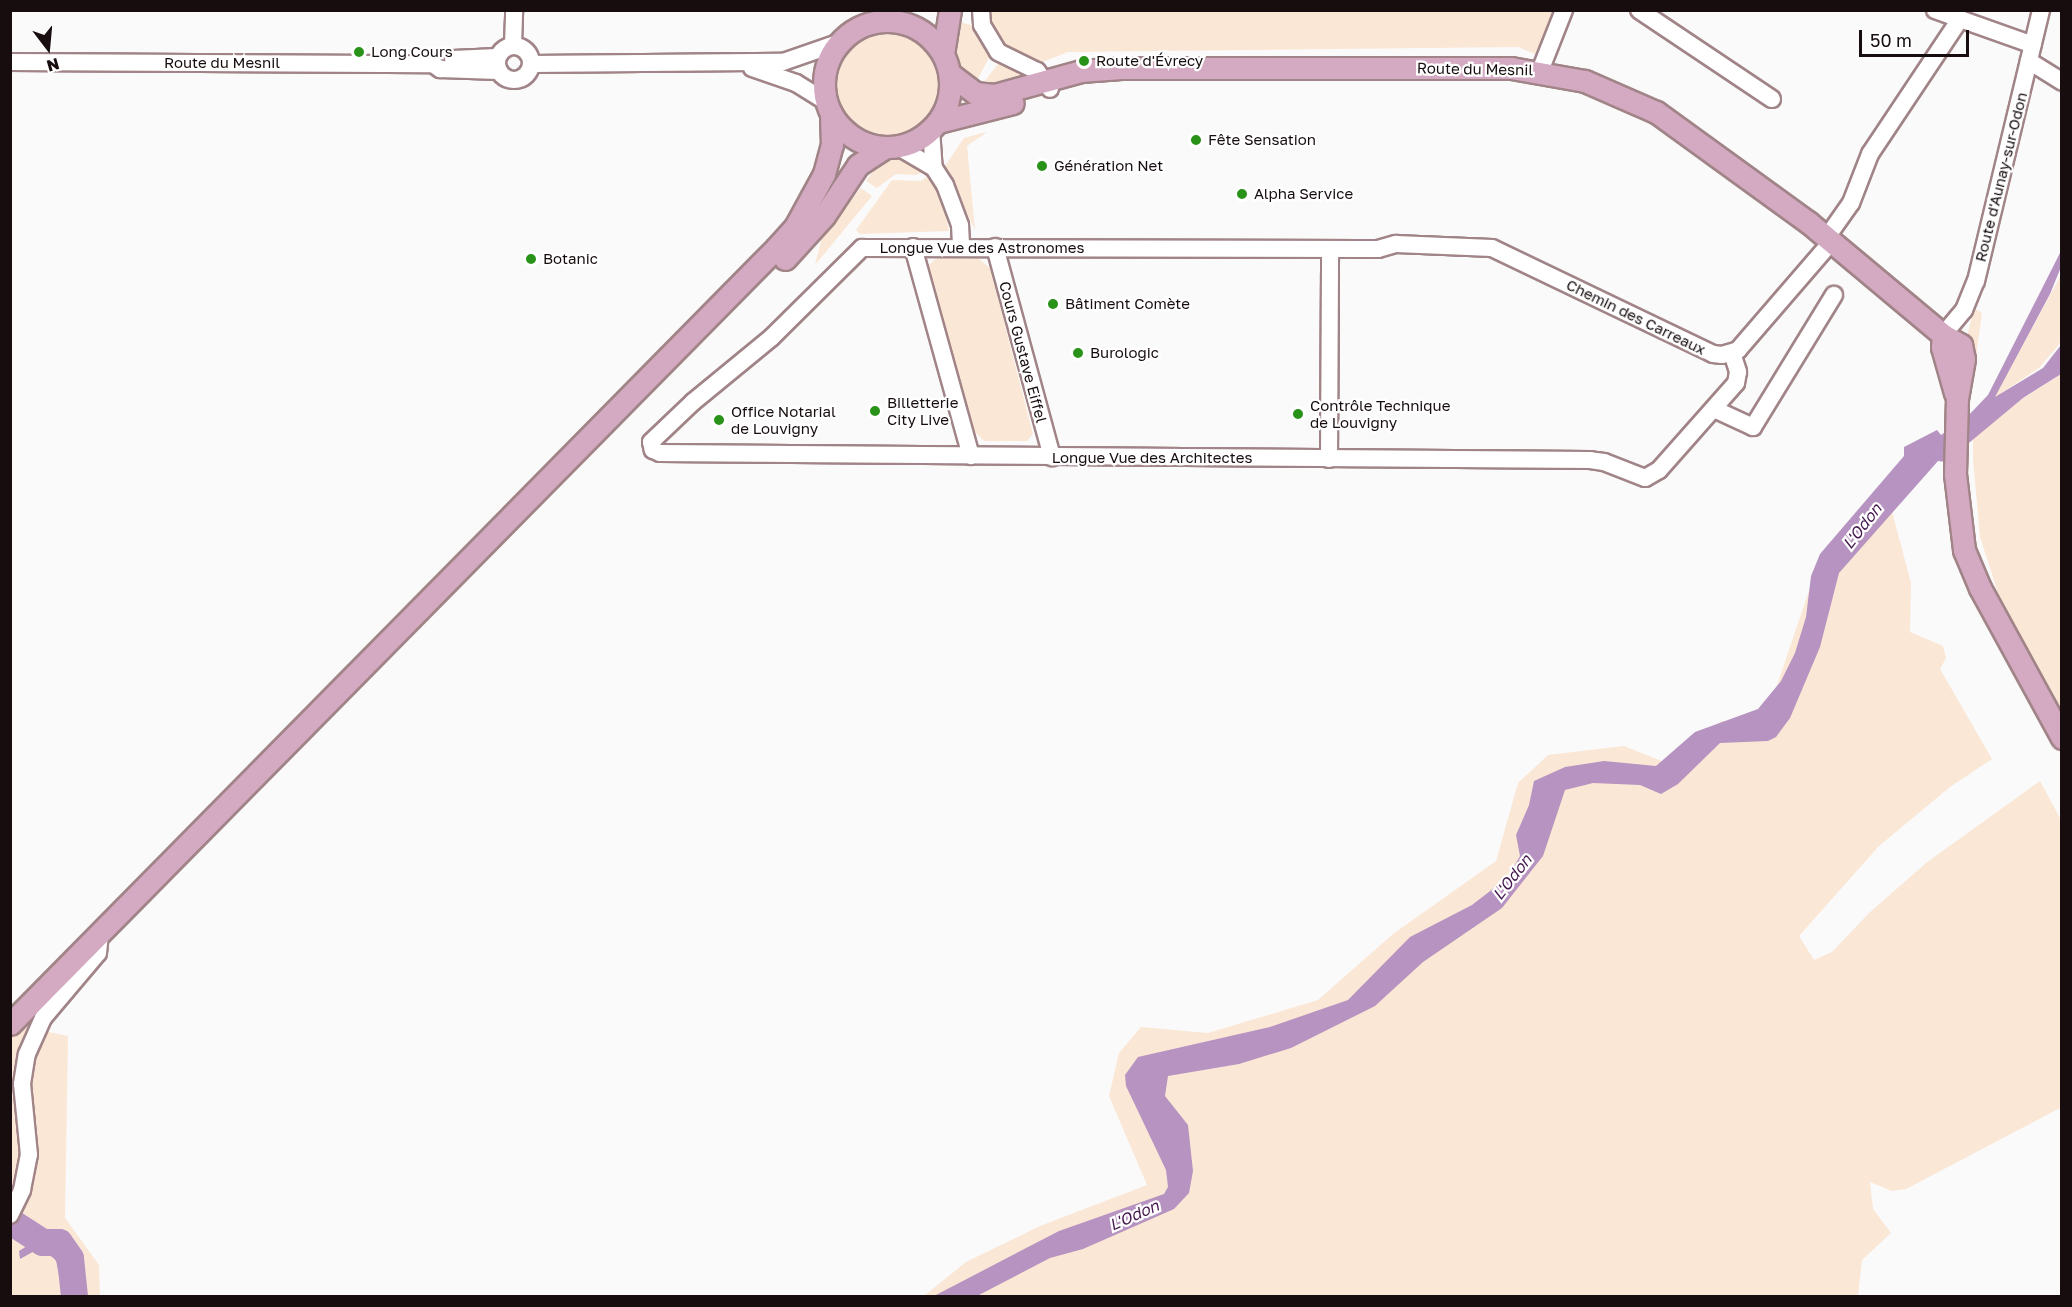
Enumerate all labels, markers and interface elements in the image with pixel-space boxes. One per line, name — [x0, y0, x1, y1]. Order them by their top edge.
north arrow — [18, 18, 78, 78]
scale bar — [1862, 18, 1972, 56]
text: 50 m — [1870, 29, 1912, 51]
place label: Long Cours — [371, 43, 453, 61]
marker: Long Cours — [352, 45, 366, 59]
place label: Route d'Évrecy — [1096, 52, 1203, 70]
text: N — [44, 54, 62, 77]
street label: Route du Mesnil — [164, 54, 280, 72]
marker: Route d'Évrecy — [1077, 54, 1091, 68]
street label: Route du Mesnil — [1417, 59, 1533, 79]
street label: Route d'Aunay-sur-Odon — [1971, 90, 2031, 264]
place label: Fête Sensation — [1208, 131, 1316, 149]
marker: Fête Sensation — [1189, 133, 1203, 147]
place label: Génération Net — [1054, 157, 1163, 175]
marker: Génération Net — [1035, 159, 1049, 173]
place label: Alpha Service — [1254, 185, 1353, 203]
marker: Alpha Service — [1235, 187, 1249, 201]
street label: Longue Vue des Astronomes — [880, 239, 1084, 257]
place label: Botanic — [543, 250, 598, 268]
marker: Botanic — [524, 252, 538, 266]
street label: Chemin des Carreaux — [1563, 275, 1709, 359]
street label: Cours Gustave Eiffel — [995, 279, 1051, 425]
place label: Bâtiment Comète — [1065, 295, 1190, 313]
marker: Bâtiment Comète — [1046, 297, 1060, 311]
place label: Burologic — [1090, 344, 1159, 362]
marker: Burologic — [1071, 346, 1085, 360]
place label: Billetterie City Live — [887, 393, 958, 428]
place label: Contrôle Technique de Louvigny — [1310, 396, 1450, 431]
place label: Office Notarial de Louvigny — [731, 402, 836, 437]
marker: Billetterie City Live — [868, 404, 882, 418]
marker: Contrôle Technique de Louvigny — [1291, 407, 1305, 421]
marker: Office Notarial de Louvigny — [712, 413, 726, 427]
street label: Longue Vue des Architectes — [1052, 449, 1252, 467]
water label: L'Odon — [1838, 500, 1886, 552]
water label: L'Odon — [1488, 851, 1536, 903]
water label: L'Odon — [1106, 1196, 1162, 1234]

